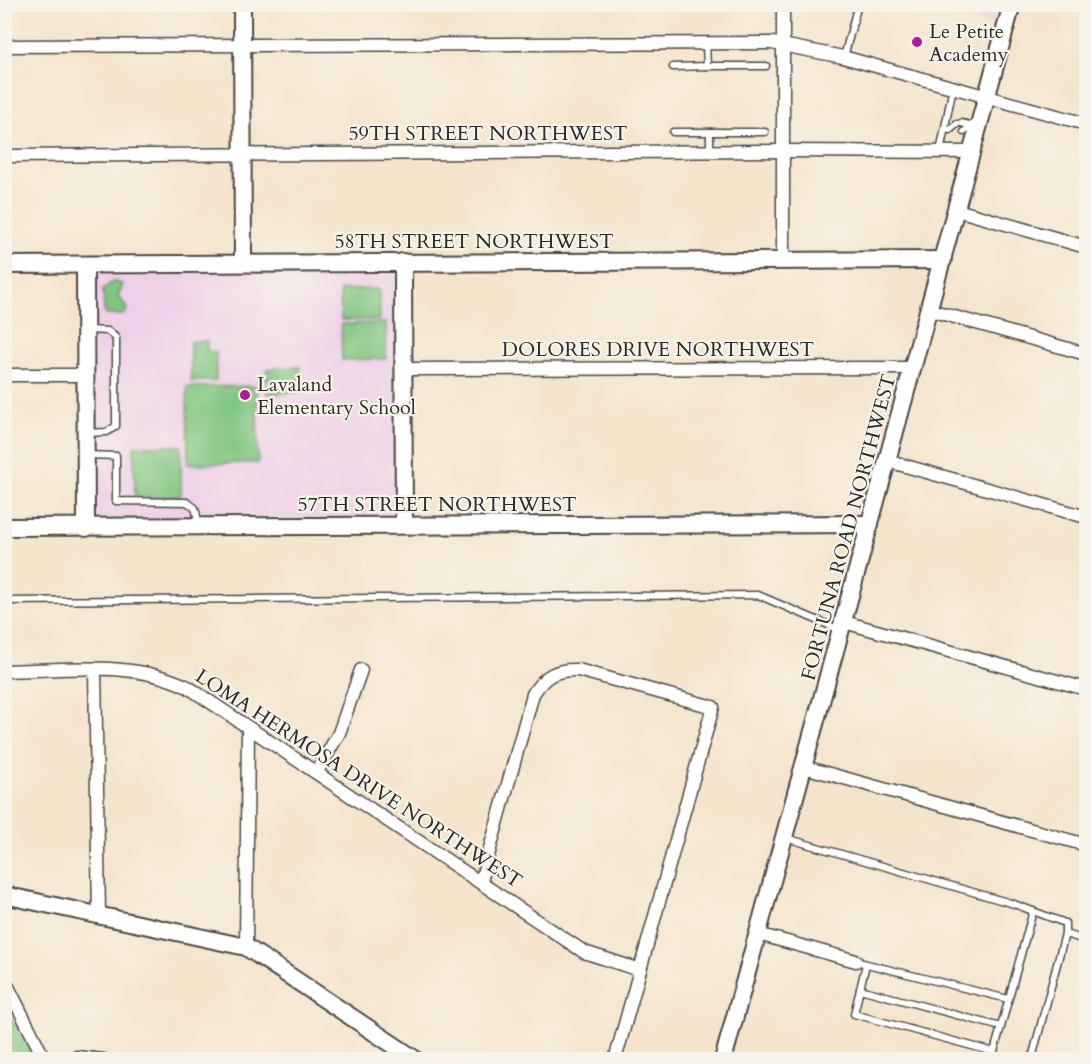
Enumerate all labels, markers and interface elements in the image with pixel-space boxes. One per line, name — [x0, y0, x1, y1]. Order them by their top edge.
place label: Le Petite Academy — [929, 18, 1009, 68]
marker: Le Petite Academy — [910, 35, 924, 49]
street label: 59TH STREET NORTHWEST — [348, 120, 628, 147]
street label: 58TH STREET NORTHWEST — [334, 228, 614, 255]
street label: DOLORES DRIVE NORTHWEST — [502, 336, 815, 363]
place label: Lavaland Elementary School — [257, 371, 416, 421]
street label: FORTUNA ROAD NORTHWEST — [795, 371, 902, 683]
marker: Lavaland Elementary School — [238, 388, 252, 402]
street label: 57TH STREET NORTHWEST — [297, 491, 577, 518]
street label: LOMA HERMOSA DRIVE NORTHWEST — [190, 662, 528, 895]

